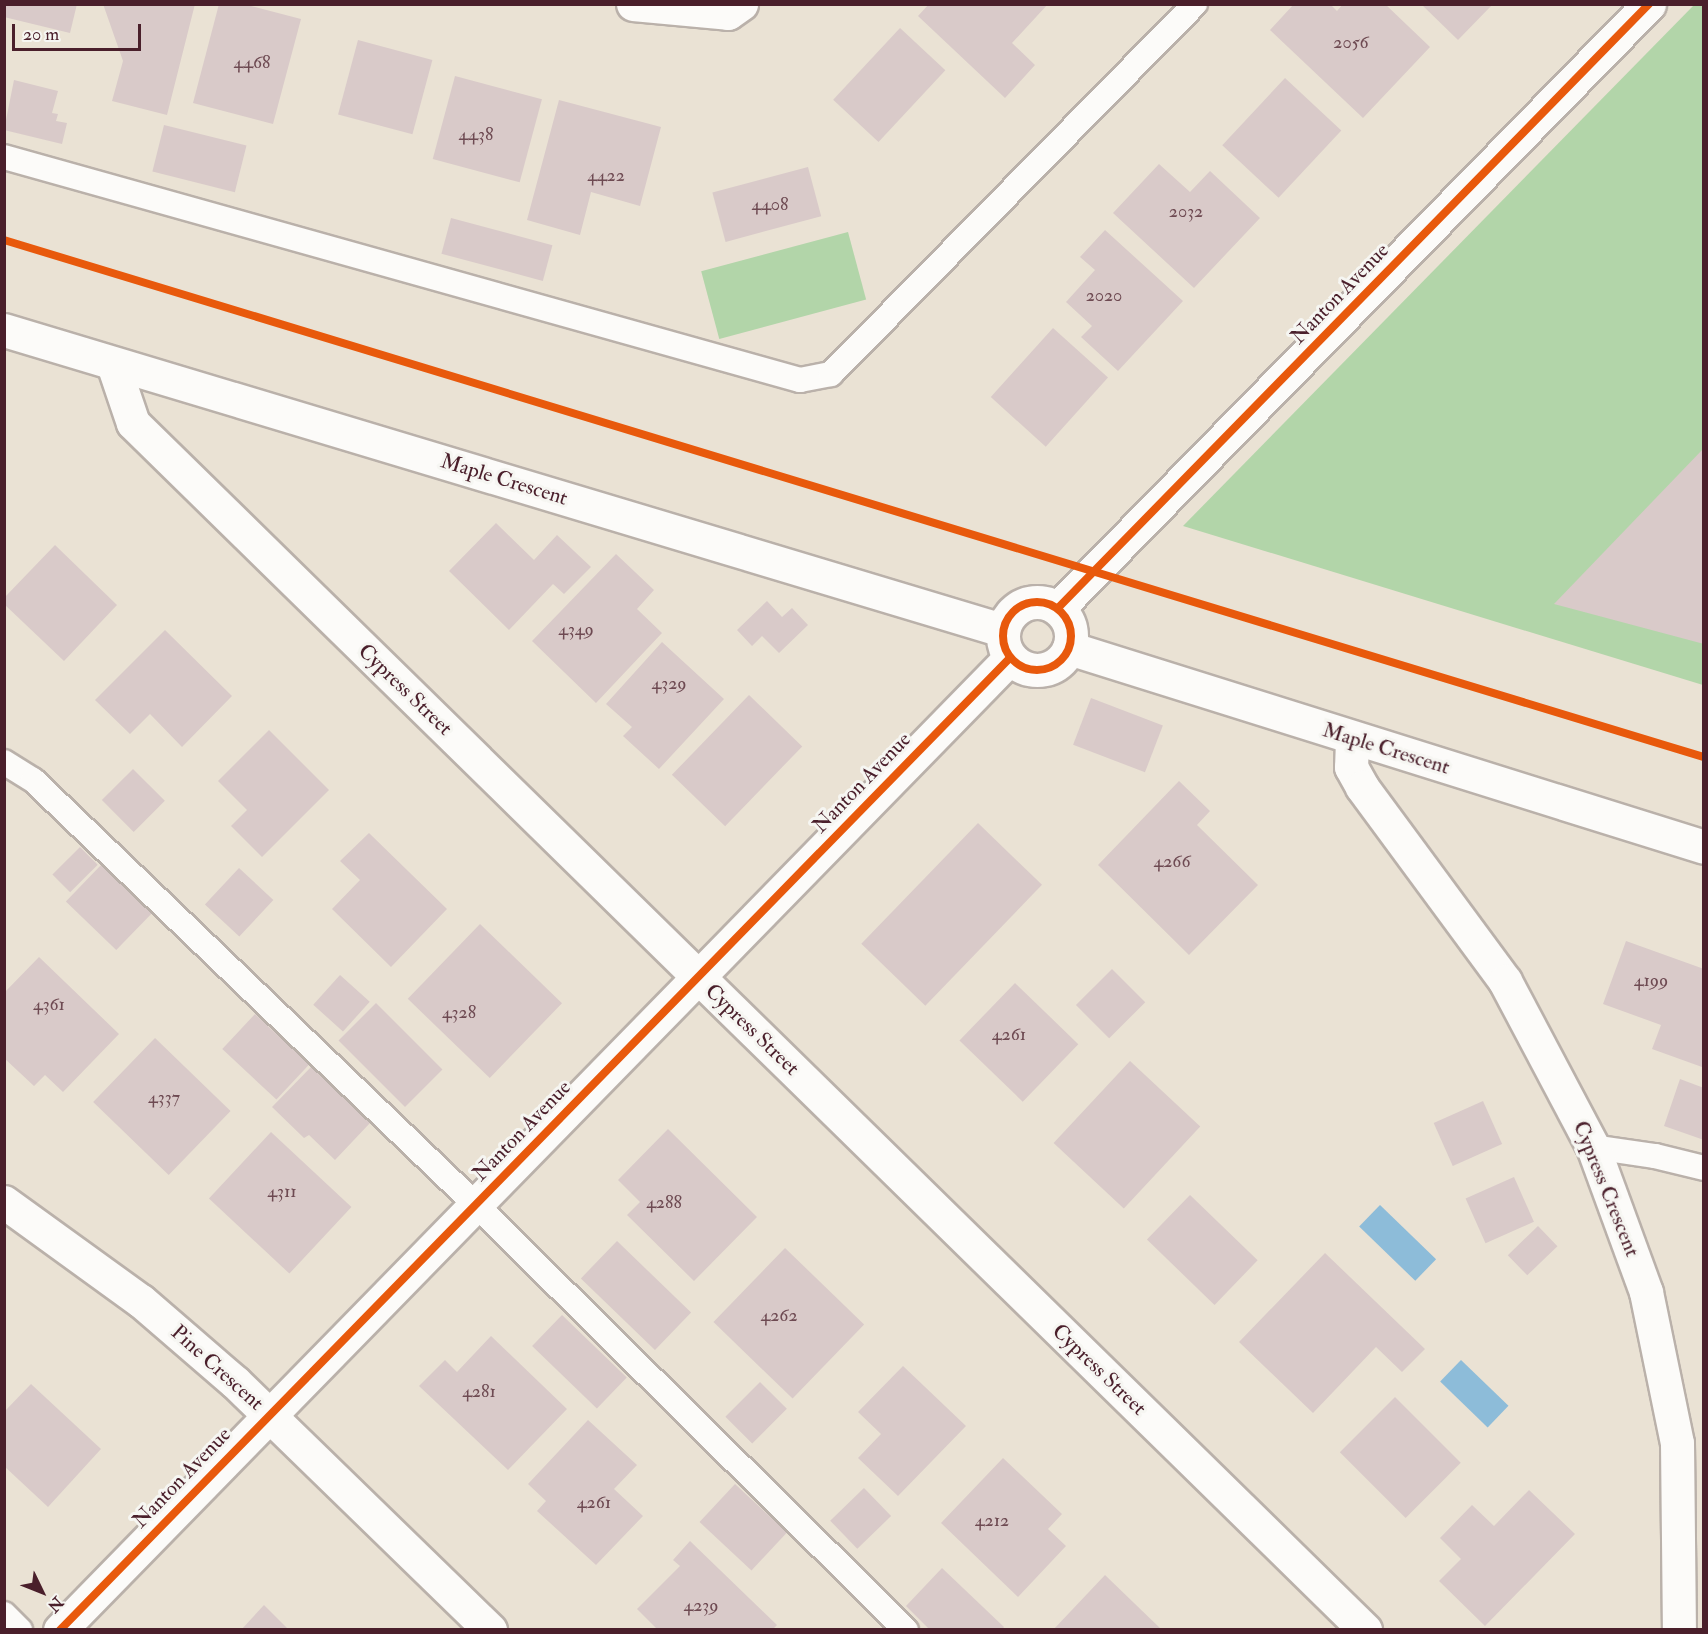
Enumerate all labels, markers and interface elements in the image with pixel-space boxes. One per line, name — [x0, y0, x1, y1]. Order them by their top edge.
scale bar — [15, 12, 144, 50]
text: 20 m — [23, 23, 59, 46]
house number: 2056 — [1333, 32, 1369, 54]
house number: 4468 — [234, 52, 270, 74]
house number: 4438 — [459, 124, 493, 146]
house number: 4422 — [587, 165, 625, 187]
house number: 4408 — [751, 194, 789, 216]
house number: 2032 — [1169, 201, 1203, 223]
street label: Nanton Avenue — [1286, 238, 1394, 350]
house number: 2020 — [1086, 285, 1122, 307]
street label: Maple Crescent — [437, 449, 571, 511]
house number: 4349 — [558, 619, 594, 641]
street label: Cypress Street — [353, 639, 457, 741]
house number: 4329 — [652, 673, 686, 695]
street label: Maple Crescent — [1319, 718, 1453, 780]
street label: Nanton Avenue — [808, 727, 916, 839]
house number: 4266 — [1154, 851, 1190, 873]
house number: 4199 — [1634, 970, 1668, 992]
street label: Cypress Street — [700, 979, 804, 1081]
house number: 4361 — [33, 994, 65, 1016]
house number: 4328 — [442, 1002, 476, 1024]
house number: 4261 — [992, 1024, 1026, 1046]
street label: Nanton Avenue — [468, 1075, 576, 1187]
house number: 4337 — [148, 1087, 180, 1109]
street label: Cypress Crescent — [1567, 1118, 1645, 1260]
house number: 4311 — [267, 1181, 297, 1203]
house number: 4288 — [646, 1192, 682, 1214]
house number: 4262 — [760, 1305, 798, 1327]
street label: Cypress Street — [1047, 1319, 1151, 1421]
street label: Pine Crescent — [166, 1320, 268, 1416]
house number: 4281 — [462, 1381, 496, 1403]
street label: Nanton Avenue — [128, 1422, 236, 1534]
house number: 4261 — [577, 1492, 611, 1514]
house number: 4212 — [975, 1510, 1009, 1532]
north arrow — [12, 1562, 72, 1622]
text: N — [43, 1592, 67, 1616]
house number: 4239 — [684, 1595, 718, 1617]

